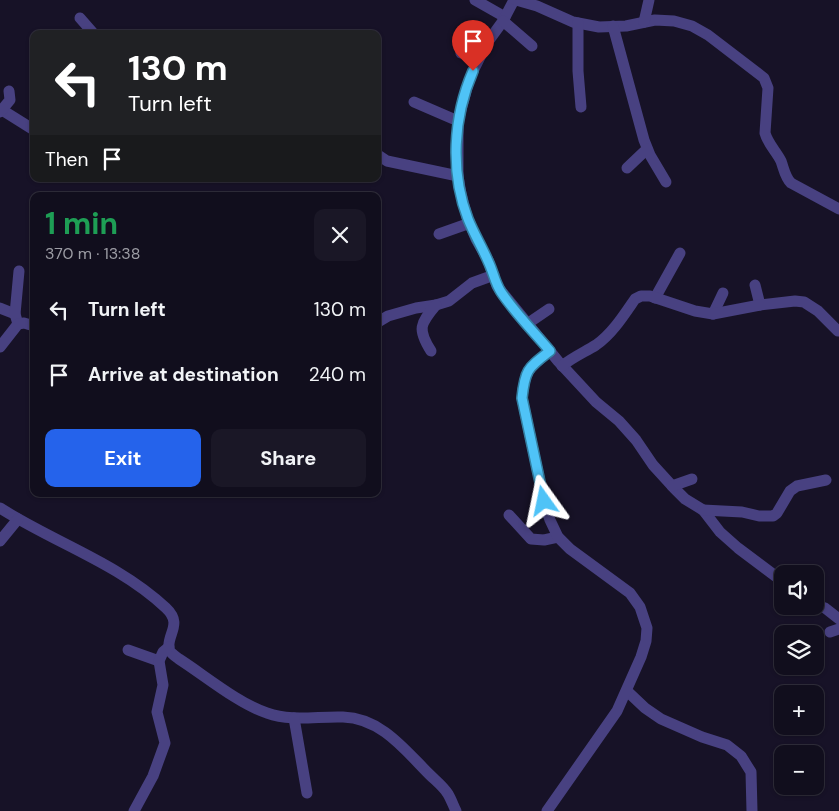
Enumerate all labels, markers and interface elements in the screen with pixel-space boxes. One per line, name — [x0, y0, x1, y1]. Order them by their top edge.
pin — [452, 20, 494, 71]
icon: arrive — [459, 27, 487, 55]
text: 130 m — [128, 45, 228, 91]
icon: left — [45, 50, 110, 115]
text: Turn left — [128, 89, 212, 118]
icon: arrive — [98, 145, 126, 173]
text: Then — [45, 147, 88, 172]
text: 1 min — [45, 204, 118, 243]
button: close — [314, 209, 366, 261]
text: 370 m · 13:38 — [45, 243, 141, 264]
icon: left — [45, 296, 73, 324]
text: Turn left — [88, 297, 166, 322]
text: 130 m — [314, 297, 366, 322]
icon: arrive — [45, 361, 73, 389]
text: Arrive at destination — [88, 362, 279, 387]
text: 240 m — [309, 362, 366, 387]
button: Exit — [45, 429, 201, 487]
button: Share — [211, 429, 366, 487]
position arrow — [517, 474, 569, 526]
map controls — [774, 565, 824, 795]
button: sound — [774, 565, 824, 615]
button: layers — [774, 625, 824, 675]
button: + — [774, 685, 824, 735]
button: − — [774, 745, 824, 795]

